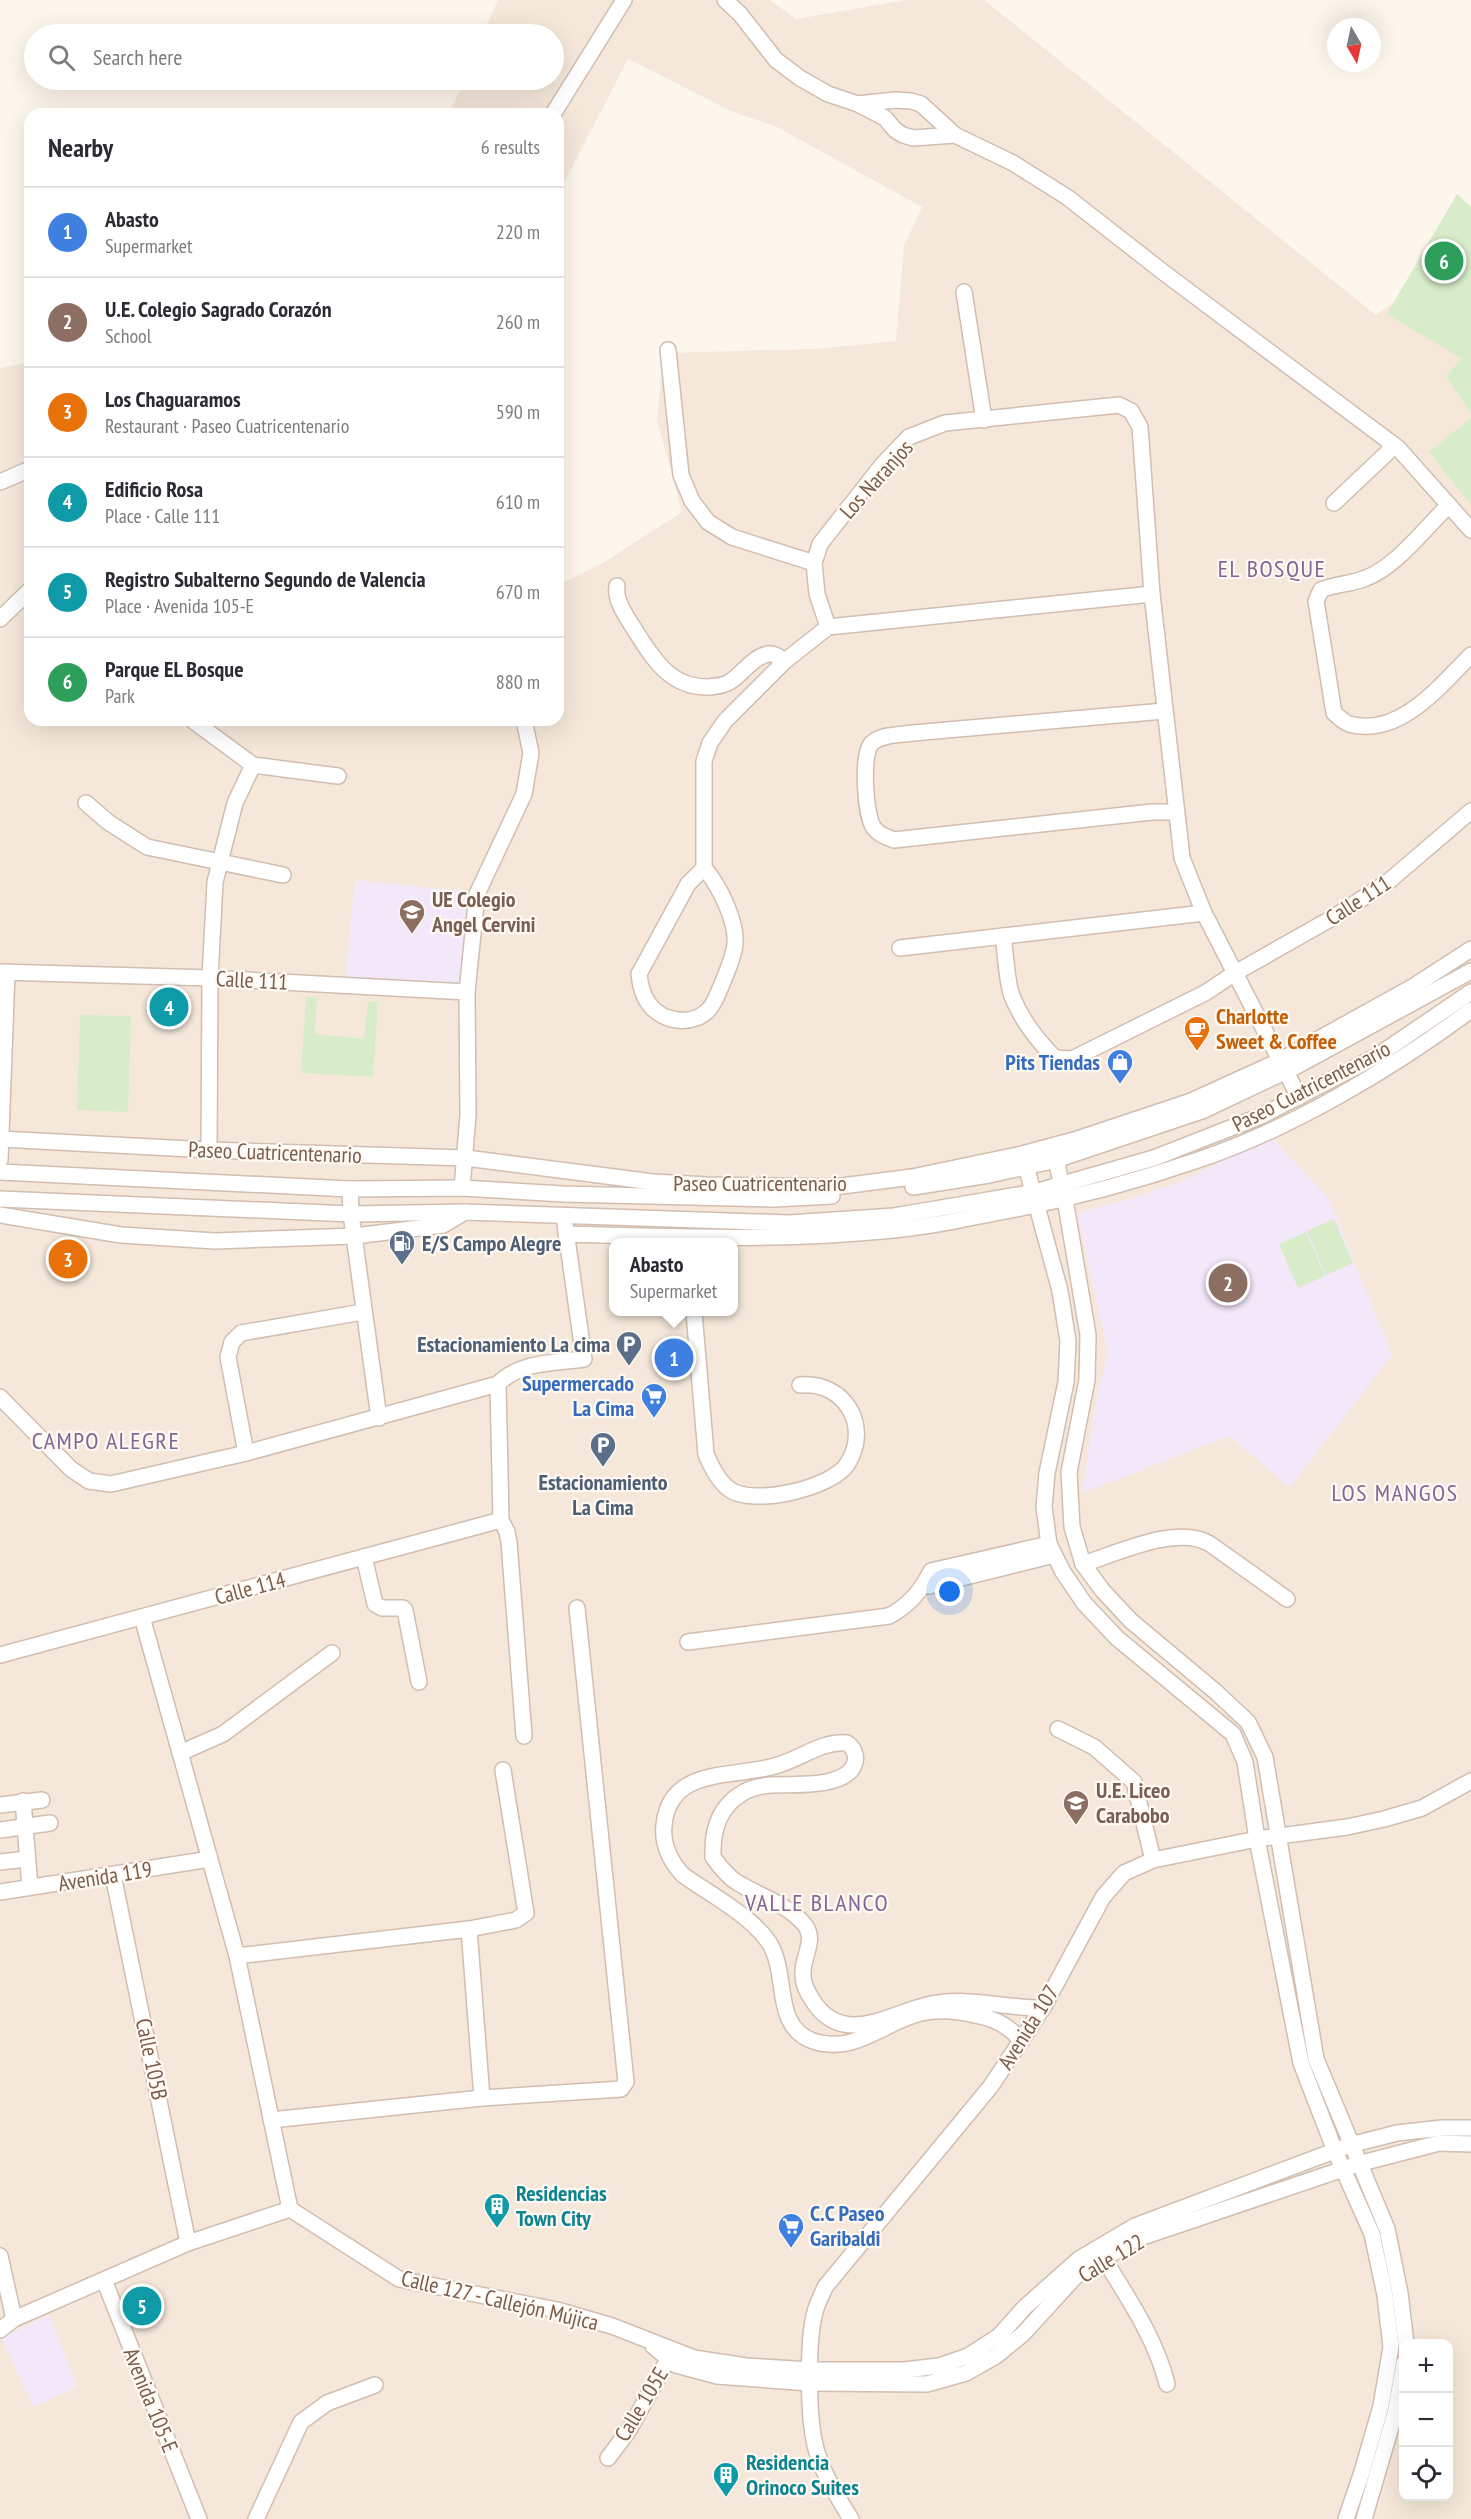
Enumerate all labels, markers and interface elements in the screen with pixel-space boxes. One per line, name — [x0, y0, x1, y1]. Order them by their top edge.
north arrow — [1327, 18, 1381, 72]
search box — [24, 24, 564, 90]
icon: search — [45, 41, 78, 74]
text: Search here — [93, 43, 182, 71]
text: Nearby — [48, 131, 113, 164]
text: 6 results — [481, 134, 540, 160]
text: Abasto — [105, 205, 159, 233]
text: 1 — [63, 219, 72, 245]
text: 220 m — [496, 219, 540, 245]
text: Supermarket — [105, 233, 193, 259]
pin: 6 — [1424, 238, 1464, 284]
text: U.E. Colegio Sagrado Corazón — [105, 295, 332, 323]
text: 2 — [63, 309, 72, 335]
text: 260 m — [496, 309, 540, 335]
text: School — [105, 323, 151, 349]
text: Los Chaguaramos — [105, 385, 241, 413]
text: 3 — [63, 399, 72, 425]
text: 590 m — [496, 399, 540, 425]
text: Restaurant · Paseo Cuatricentenario — [105, 413, 349, 439]
street label: Los Naranjos — [833, 434, 919, 524]
text: Edificio Rosa — [105, 475, 203, 503]
text: 4 — [63, 489, 72, 515]
text: 610 m — [496, 489, 540, 515]
text: Place · Calle 111 — [105, 503, 220, 529]
district label: EL BOSQUE — [1218, 553, 1326, 584]
text: Registro Subalterno Segundo de Valencia — [105, 565, 425, 593]
text: 5 — [63, 579, 72, 605]
text: 670 m — [496, 579, 540, 605]
text: Place · Avenida 105-E — [105, 593, 254, 619]
text: Parque EL Bosque — [105, 655, 244, 683]
text: 6 — [63, 669, 72, 695]
text: 880 m — [496, 669, 540, 695]
text: Park — [105, 683, 135, 709]
street label: Calle 111 — [1320, 869, 1396, 931]
place label: UE Colegio Angel Cervini — [431, 885, 536, 938]
school or university icon: UE Colegio Angel Cervini — [397, 897, 427, 935]
street label: Calle 111 — [215, 964, 289, 996]
pin: 4 — [150, 984, 188, 1030]
place label: Charlotte Sweet & Coffee — [1216, 1002, 1337, 1055]
cafe icon: Charlotte Sweet & Coffee — [1182, 1014, 1212, 1052]
street label: Paseo Cuatricentenario — [1227, 1034, 1395, 1138]
shop icon: Pits Tiendas — [1105, 1047, 1135, 1085]
place label: Pits Tiendas — [1005, 1048, 1100, 1076]
street label: Paseo Cuatricentenario — [188, 1135, 362, 1169]
street label: Paseo Cuatricentenario — [673, 1169, 847, 1197]
fuel station icon: E/S Campo Alegre — [387, 1228, 417, 1266]
place label: E/S Campo Alegre — [422, 1229, 561, 1257]
pin: 3 — [48, 1236, 88, 1282]
popup — [609, 1238, 738, 1316]
text: Abasto — [630, 1250, 684, 1278]
pin: 2 — [1208, 1260, 1248, 1306]
text: Supermarket — [630, 1278, 717, 1304]
parking icon: Estacionamiento La cima — [614, 1329, 644, 1367]
place label: Estacionamiento La cima — [417, 1330, 610, 1358]
pin: 1 — [654, 1336, 694, 1380]
place label: Supermercado La Cima — [522, 1369, 634, 1422]
supermarket icon: Supermercado La Cima — [639, 1381, 669, 1419]
district label: CAMPO ALEGRE — [32, 1425, 180, 1456]
parking icon: Estacionamiento La Cima — [588, 1430, 618, 1468]
place label: Estacionamiento La Cima — [538, 1468, 668, 1521]
district label: LOS MANGOS — [1332, 1477, 1458, 1508]
street label: Calle 114 — [211, 1565, 289, 1611]
your location — [935, 1577, 964, 1606]
place label: U.E. Liceo Carabobo — [1096, 1776, 1170, 1829]
school or university icon: U.E. Liceo Carabobo — [1061, 1788, 1091, 1826]
street label: Avenida 119 — [56, 1855, 154, 1897]
district label: VALLE BLANCO — [744, 1887, 889, 1918]
street label: Avenida 107 — [991, 1980, 1065, 2074]
street label: Calle 105B — [130, 2016, 174, 2102]
place label: Residencias Town City — [516, 2179, 607, 2232]
building icon: Residencias Town City — [482, 2191, 512, 2229]
place label: C.C Paseo Garibaldi — [810, 2199, 885, 2252]
supermarket icon: C.C Paseo Garibaldi — [776, 2211, 806, 2249]
street label: Calle 122 — [1073, 2227, 1149, 2289]
street label: Calle 127 - Callejón Mújica — [399, 2264, 601, 2336]
pin: 5 — [122, 2284, 162, 2328]
map controls — [1399, 2339, 1453, 2501]
button: + — [1399, 2339, 1453, 2393]
street label: Avenida 105-E — [117, 2344, 185, 2456]
street label: Calle 105E — [608, 2362, 674, 2446]
button: − — [1399, 2393, 1453, 2447]
button: locate — [1399, 2447, 1453, 2501]
place label: Residencia Orinoco Suites — [746, 2448, 859, 2501]
building icon: Residencia Orinoco Suites — [711, 2460, 741, 2498]

